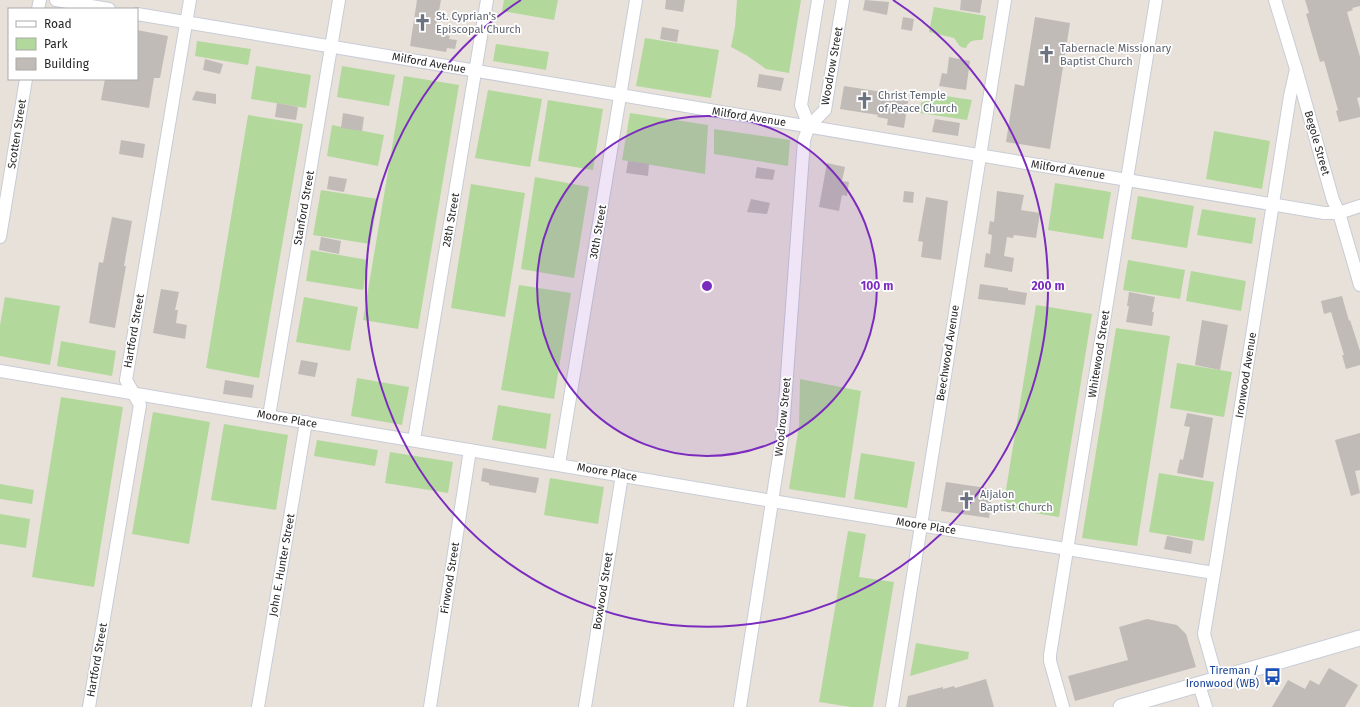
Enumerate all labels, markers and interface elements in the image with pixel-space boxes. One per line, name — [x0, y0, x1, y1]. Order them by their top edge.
legend — [8, 8, 138, 80]
place label: St. Cyprian's Episcopal Church — [436, 10, 521, 36]
church icon: St. Cyprian's Episcopal Church — [413, 12, 433, 32]
text: Road — [44, 17, 72, 31]
street label: Woodrow Street — [819, 26, 845, 106]
text: Park — [44, 37, 68, 51]
place label: Tabernacle Missionary Baptist Church — [1060, 42, 1172, 68]
church icon: Tabernacle Missionary Baptist Church — [1037, 44, 1057, 64]
street label: Milford Avenue — [391, 50, 467, 76]
text: Building — [44, 57, 90, 71]
place label: Christ Temple of Peace Church — [878, 89, 957, 115]
church icon: Christ Temple of Peace Church — [855, 91, 875, 111]
street label: Scotten Street — [5, 98, 29, 170]
street label: Milford Avenue — [711, 105, 787, 129]
street label: Begole Street — [1302, 109, 1332, 177]
street label: Milford Avenue — [1030, 158, 1106, 182]
street label: Stanford Street — [291, 170, 317, 246]
street label: 28th Street — [440, 192, 462, 248]
street label: 30th Street — [587, 204, 609, 260]
centre of rings — [700, 279, 714, 293]
text: 100 m — [861, 279, 893, 293]
text: 200 m — [1031, 279, 1065, 293]
street label: Hartford Street — [121, 293, 147, 369]
street label: Beechwood Avenue — [934, 304, 962, 402]
street label: Whitewood Street — [1086, 309, 1112, 399]
street label: Ironwood Avenue — [1233, 331, 1259, 419]
street label: Woodrow Street — [772, 377, 794, 457]
street label: Moore Place — [256, 407, 318, 431]
street label: Moore Place — [576, 460, 638, 484]
place label: Aijalon Baptist Church — [980, 488, 1053, 514]
church icon: Aijalon Baptist Church — [957, 490, 977, 510]
street label: John E. Hunter Street — [267, 513, 297, 617]
street label: Moore Place — [895, 515, 957, 537]
street label: Firwood Street — [438, 541, 462, 615]
street label: Boxwood Street — [590, 551, 616, 631]
street label: Hartford Street — [84, 622, 110, 698]
place label: Tireman / Ironwood (WB) — [1186, 664, 1259, 690]
bus stop icon: Tireman / Ironwood (WB) — [1262, 666, 1282, 686]

